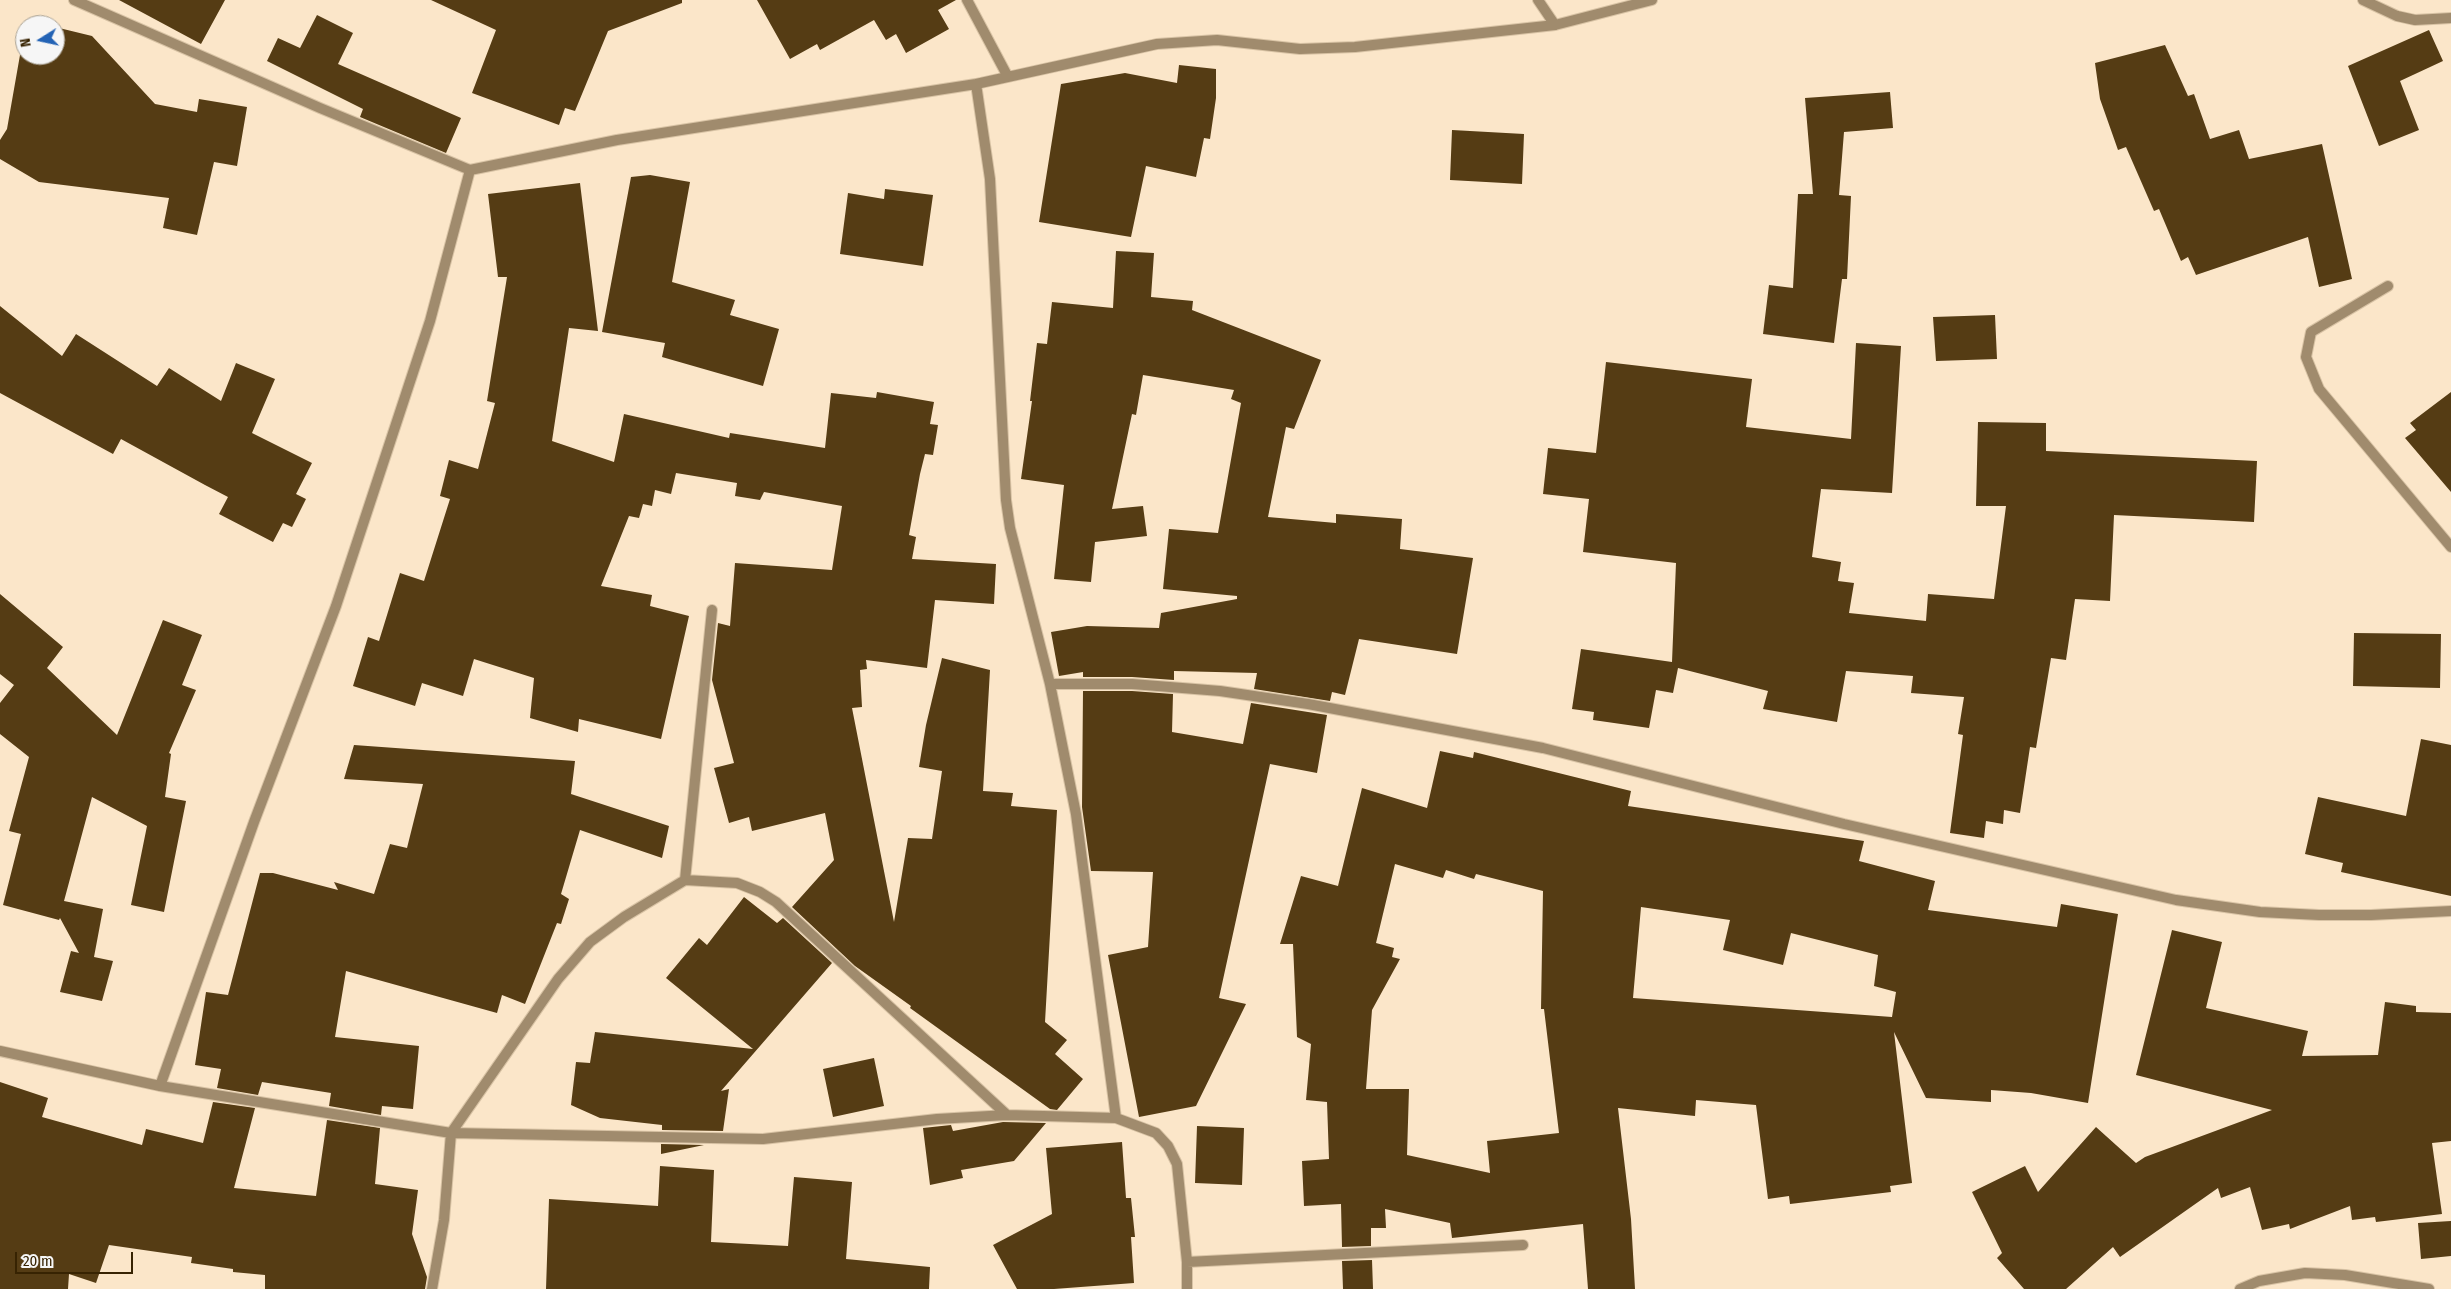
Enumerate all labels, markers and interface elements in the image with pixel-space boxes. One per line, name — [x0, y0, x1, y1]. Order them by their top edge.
north arrow — [15, 15, 65, 65]
text: N — [17, 37, 35, 48]
scale bar — [18, 1242, 135, 1274]
text: 20 m — [23, 1252, 53, 1270]

